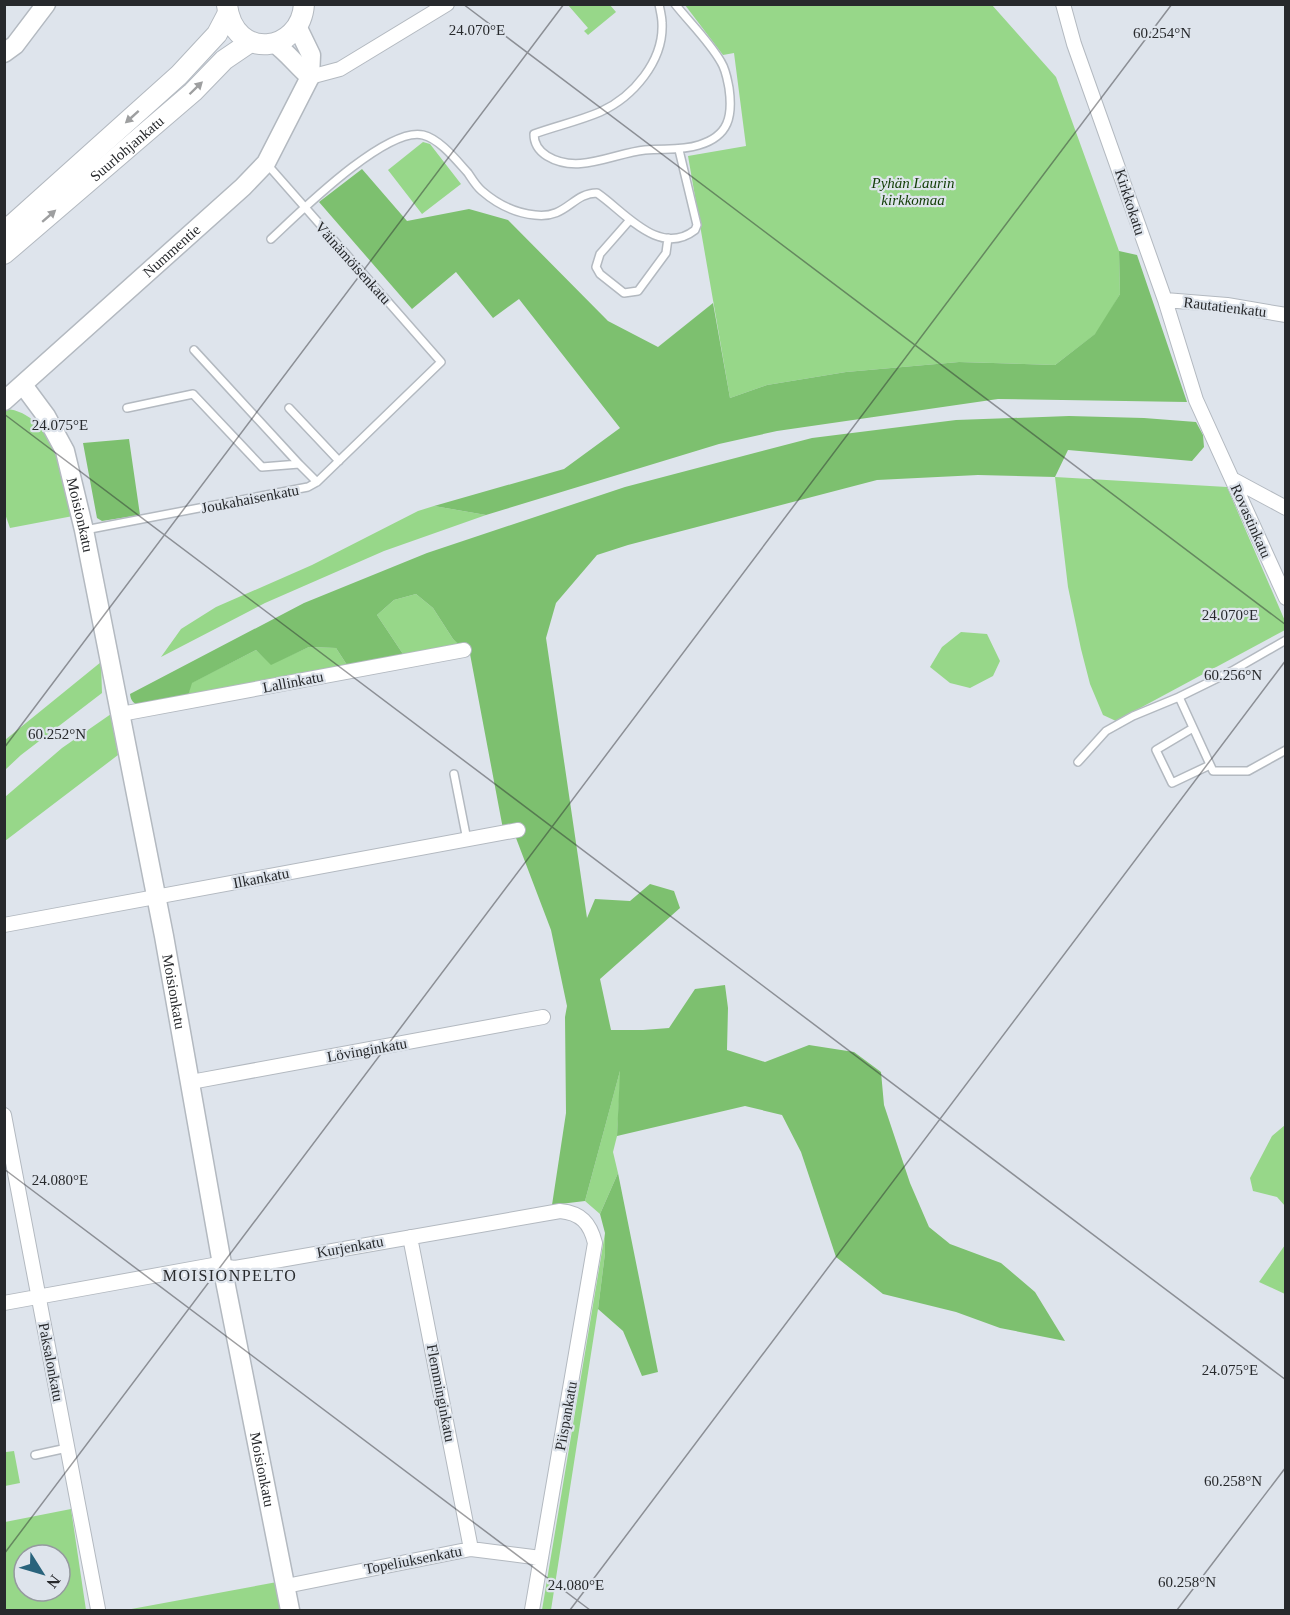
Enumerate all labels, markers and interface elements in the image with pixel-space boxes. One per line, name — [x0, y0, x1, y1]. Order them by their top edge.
text: 24.070°E — [449, 22, 505, 38]
text: 60.254°N — [1133, 25, 1191, 41]
one-way arrow — [189, 81, 203, 95]
one-way arrow — [124, 110, 139, 124]
street label: Suurlohjankatu — [87, 112, 167, 184]
street label: Kirkkokatu — [1112, 167, 1148, 237]
park label: Pyhän Laurin kirkkomaa — [871, 175, 954, 208]
one-way arrow — [41, 209, 57, 222]
street label: Väinämöisenkatu — [312, 219, 394, 308]
street label: Nummentie — [140, 221, 204, 281]
street label: Rautatienkatu — [1183, 294, 1268, 320]
text: 24.075°E — [32, 417, 88, 433]
street label: Moisionkatu — [64, 476, 96, 554]
street label: Joukahaisenkatu — [200, 482, 301, 516]
street label: Rovastinkatu — [1228, 482, 1275, 561]
text: 24.070°E — [1202, 607, 1258, 623]
text: 60.256°N — [1204, 667, 1262, 683]
street label: Lallinkatu — [261, 668, 325, 696]
text: 60.252°N — [28, 726, 86, 742]
street label: Ilkankatu — [232, 865, 291, 891]
street label: Moisionkatu — [159, 953, 188, 1031]
street label: Lövinginkatu — [326, 1035, 409, 1065]
text: 24.080°E — [32, 1172, 88, 1188]
street label: Kurjenkatu — [315, 1233, 385, 1261]
district label: MOISIONPELTO — [163, 1267, 297, 1284]
street label: Paksalonkatu — [36, 1321, 67, 1403]
street label: Flemminginkatu — [424, 1343, 458, 1444]
text: 24.075°E — [1202, 1362, 1258, 1378]
street label: Piispankatu — [552, 1380, 580, 1452]
street label: Moisionkatu — [247, 1431, 278, 1509]
text: 60.258°N — [1204, 1473, 1262, 1489]
north arrow — [12, 1543, 72, 1603]
street label: Topeliuksenkatu — [363, 1543, 464, 1577]
text: N — [43, 1572, 64, 1592]
text: 60.258°N — [1158, 1574, 1216, 1590]
text: 24.080°E — [548, 1577, 604, 1593]

